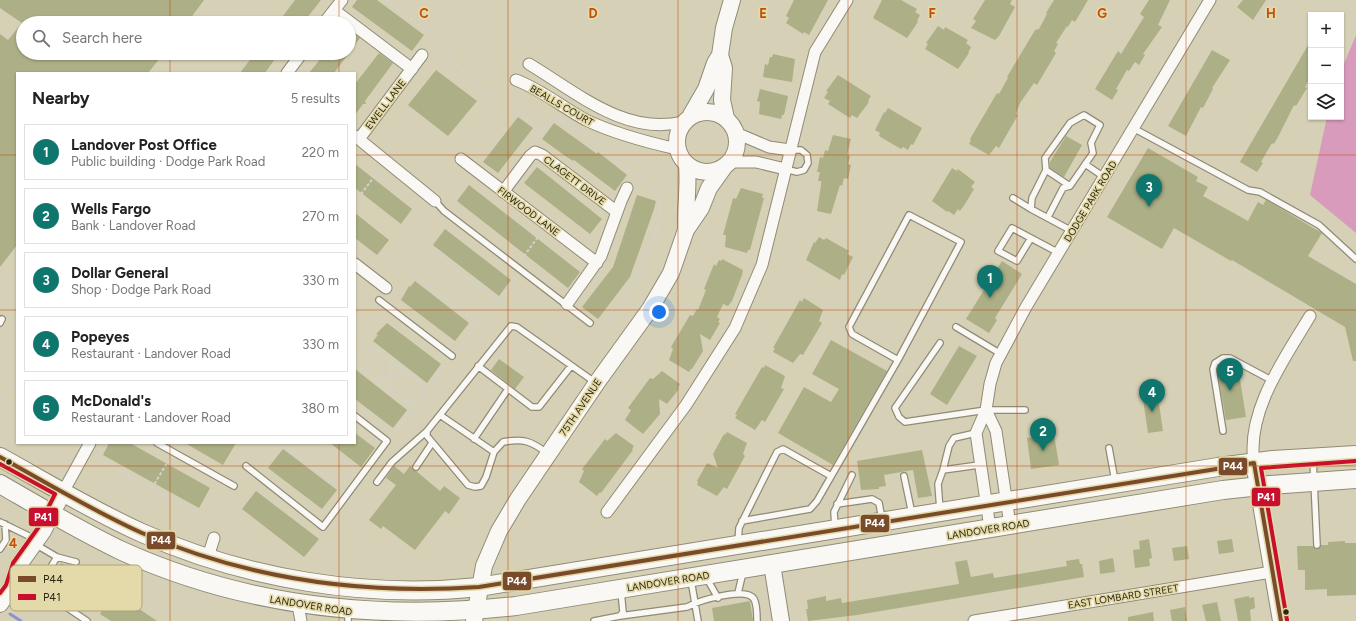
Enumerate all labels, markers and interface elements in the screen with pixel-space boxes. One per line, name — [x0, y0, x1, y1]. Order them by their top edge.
text: C — [419, 6, 429, 21]
text: D — [588, 6, 598, 21]
text: E — [759, 6, 767, 21]
text: F — [928, 6, 936, 21]
text: G — [1097, 6, 1107, 21]
text: H — [1266, 6, 1276, 21]
map controls — [1308, 12, 1344, 120]
button: + — [1308, 12, 1344, 48]
search box — [16, 16, 356, 60]
icon: search — [30, 27, 52, 49]
text: Search here — [62, 29, 142, 47]
button: − — [1308, 48, 1344, 84]
street label: EWELL LANE — [362, 76, 409, 132]
street label: BEALLS COURT — [527, 82, 596, 129]
button: layers — [1308, 84, 1344, 120]
text: Nearby — [32, 88, 90, 108]
text: 5 results — [291, 91, 340, 106]
text: Landover Post Office — [71, 136, 217, 154]
text: 1 — [43, 145, 49, 160]
text: 220 m — [302, 145, 339, 160]
street label: CLAGETT DRIVE — [541, 153, 608, 208]
text: Public building · Dodge Park Road — [71, 154, 265, 169]
street label: DODGE PARK ROAD — [1061, 158, 1120, 244]
pin: 3 — [1136, 174, 1162, 207]
street label: FIRWOOD LANE — [495, 184, 562, 239]
text: Wells Fargo — [71, 200, 151, 218]
text: 2 — [42, 209, 50, 224]
text: 270 m — [302, 209, 339, 224]
text: Bank · Landover Road — [71, 218, 196, 233]
text: Dollar General — [71, 264, 169, 282]
pin: 1 — [977, 265, 1003, 298]
text: 3 — [42, 273, 50, 288]
text: 330 m — [302, 273, 339, 288]
text: Shop · Dodge Park Road — [71, 282, 211, 297]
your location — [649, 302, 669, 322]
text: Popeyes — [71, 328, 129, 346]
text: 4 — [42, 337, 50, 352]
text: 330 m — [302, 337, 339, 352]
text: Restaurant · Landover Road — [71, 346, 231, 361]
pin: 5 — [1217, 358, 1243, 391]
street label: 75TH AVENUE — [556, 376, 604, 438]
pin: 4 — [1139, 379, 1165, 412]
text: McDonald's — [71, 392, 151, 410]
text: 5 — [42, 401, 50, 416]
text: 380 m — [301, 401, 339, 416]
text: Restaurant · Landover Road — [71, 410, 231, 425]
pin: 2 — [1030, 418, 1056, 451]
unlabelled marker — [4, 457, 14, 467]
line badge: P44 — [1218, 457, 1248, 476]
text: P44 — [1223, 460, 1243, 473]
line badge: P41 — [1251, 487, 1281, 507]
text: P41 — [1257, 491, 1275, 504]
line badge: P41 — [28, 507, 59, 527]
text: P41 — [34, 511, 52, 524]
line badge: P44 — [860, 514, 890, 533]
text: P44 — [865, 517, 885, 530]
street label: LANDOVER ROAD — [946, 517, 1030, 542]
line badge: P44 — [146, 531, 176, 550]
text: P44 — [151, 534, 171, 547]
text: 4 — [9, 536, 17, 551]
legend — [10, 565, 142, 611]
street label: LANDOVER ROAD — [626, 569, 710, 594]
line badge: P44 — [502, 571, 532, 591]
text: P44 — [43, 573, 63, 586]
text: P44 — [507, 575, 527, 588]
street label: EAST LOMBARD STREET — [1067, 581, 1180, 612]
text: P41 — [43, 591, 61, 604]
street label: LANDOVER ROAD — [269, 593, 353, 618]
unlabelled marker — [1281, 607, 1291, 617]

